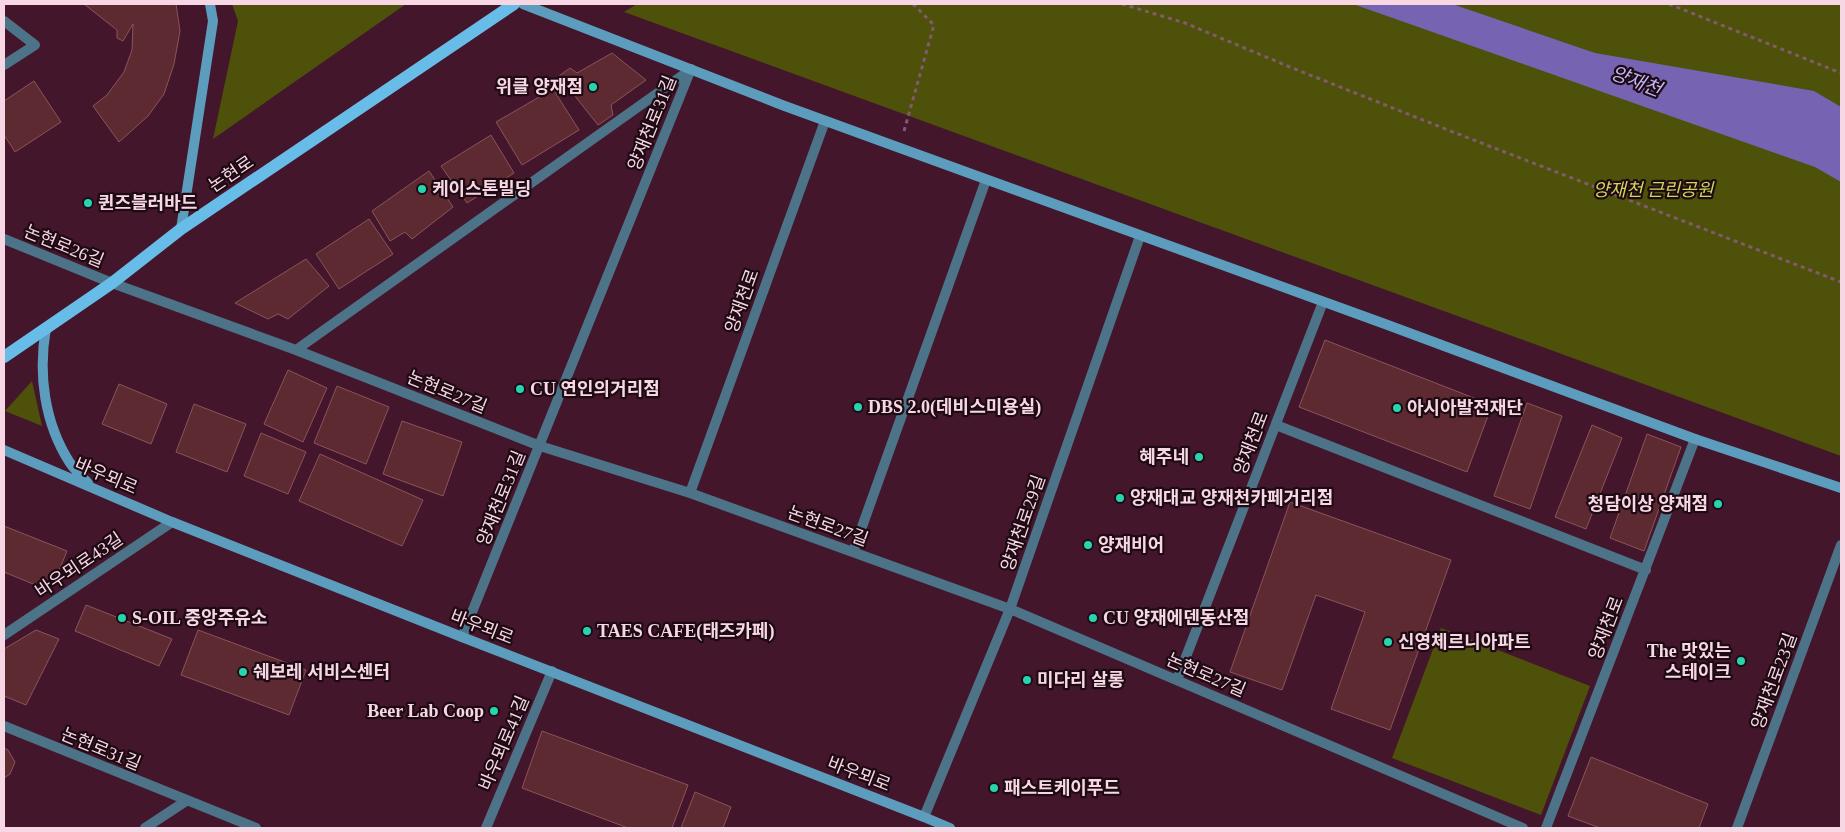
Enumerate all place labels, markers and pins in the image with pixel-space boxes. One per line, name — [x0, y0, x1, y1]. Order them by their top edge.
place label: 위클 양재점 — [496, 77, 583, 97]
marker: 위클 양재점 — [587, 81, 599, 93]
place label: 케이스톤빌딩 — [432, 179, 531, 199]
marker: 케이스톤빌딩 — [416, 183, 428, 195]
place label: 퀸즈블러바드 — [98, 193, 197, 213]
marker: 퀸즈블러바드 — [82, 197, 94, 209]
place label: CU 연인의거리점 — [530, 379, 660, 399]
marker: CU 연인의거리점 — [514, 383, 526, 395]
place label: DBS 2.0(데비스미용실) — [868, 397, 1041, 418]
place label: 아시아발전재단 — [1407, 398, 1523, 418]
marker: DBS 2.0(데비스미용실) — [852, 401, 864, 413]
marker: 아시아발전재단 — [1391, 402, 1403, 414]
place label: 혜주네 — [1139, 447, 1189, 467]
marker: 혜주네 — [1193, 451, 1205, 463]
place label: 양재대교 양재천카페거리점 — [1130, 488, 1333, 508]
marker: 양재대교 양재천카페거리점 — [1114, 492, 1126, 504]
place label: 청담이상 양재점 — [1588, 494, 1708, 514]
marker: 청담이상 양재점 — [1712, 498, 1724, 510]
place label: 양재비어 — [1098, 535, 1164, 555]
marker: 양재비어 — [1082, 539, 1094, 551]
place label: S-OIL 중앙주유소 — [132, 608, 267, 628]
place label: CU 양재에덴동산점 — [1103, 608, 1249, 628]
marker: S-OIL 중앙주유소 — [116, 612, 128, 624]
marker: CU 양재에덴동산점 — [1087, 612, 1099, 624]
place label: TAES CAFE(태즈카페) — [597, 621, 774, 642]
marker: TAES CAFE(태즈카페) — [581, 625, 593, 637]
place label: 신영체르니아파트 — [1398, 632, 1530, 652]
marker: 신영체르니아파트 — [1382, 636, 1394, 648]
place label: The 맛있는 스테이크 — [1647, 641, 1731, 682]
marker: The 맛있는 스테이크 — [1735, 655, 1747, 667]
place label: 쉐보레 서비스센터 — [253, 662, 390, 682]
marker: 쉐보레 서비스센터 — [237, 666, 249, 678]
place label: 미다리 살롱 — [1037, 670, 1124, 690]
marker: 미다리 살롱 — [1021, 674, 1033, 686]
place label: Beer Lab Coop — [367, 701, 484, 721]
marker: Beer Lab Coop — [488, 705, 500, 717]
place label: 패스트케이푸드 — [1004, 778, 1120, 798]
marker: 패스트케이푸드 — [988, 782, 1000, 794]

